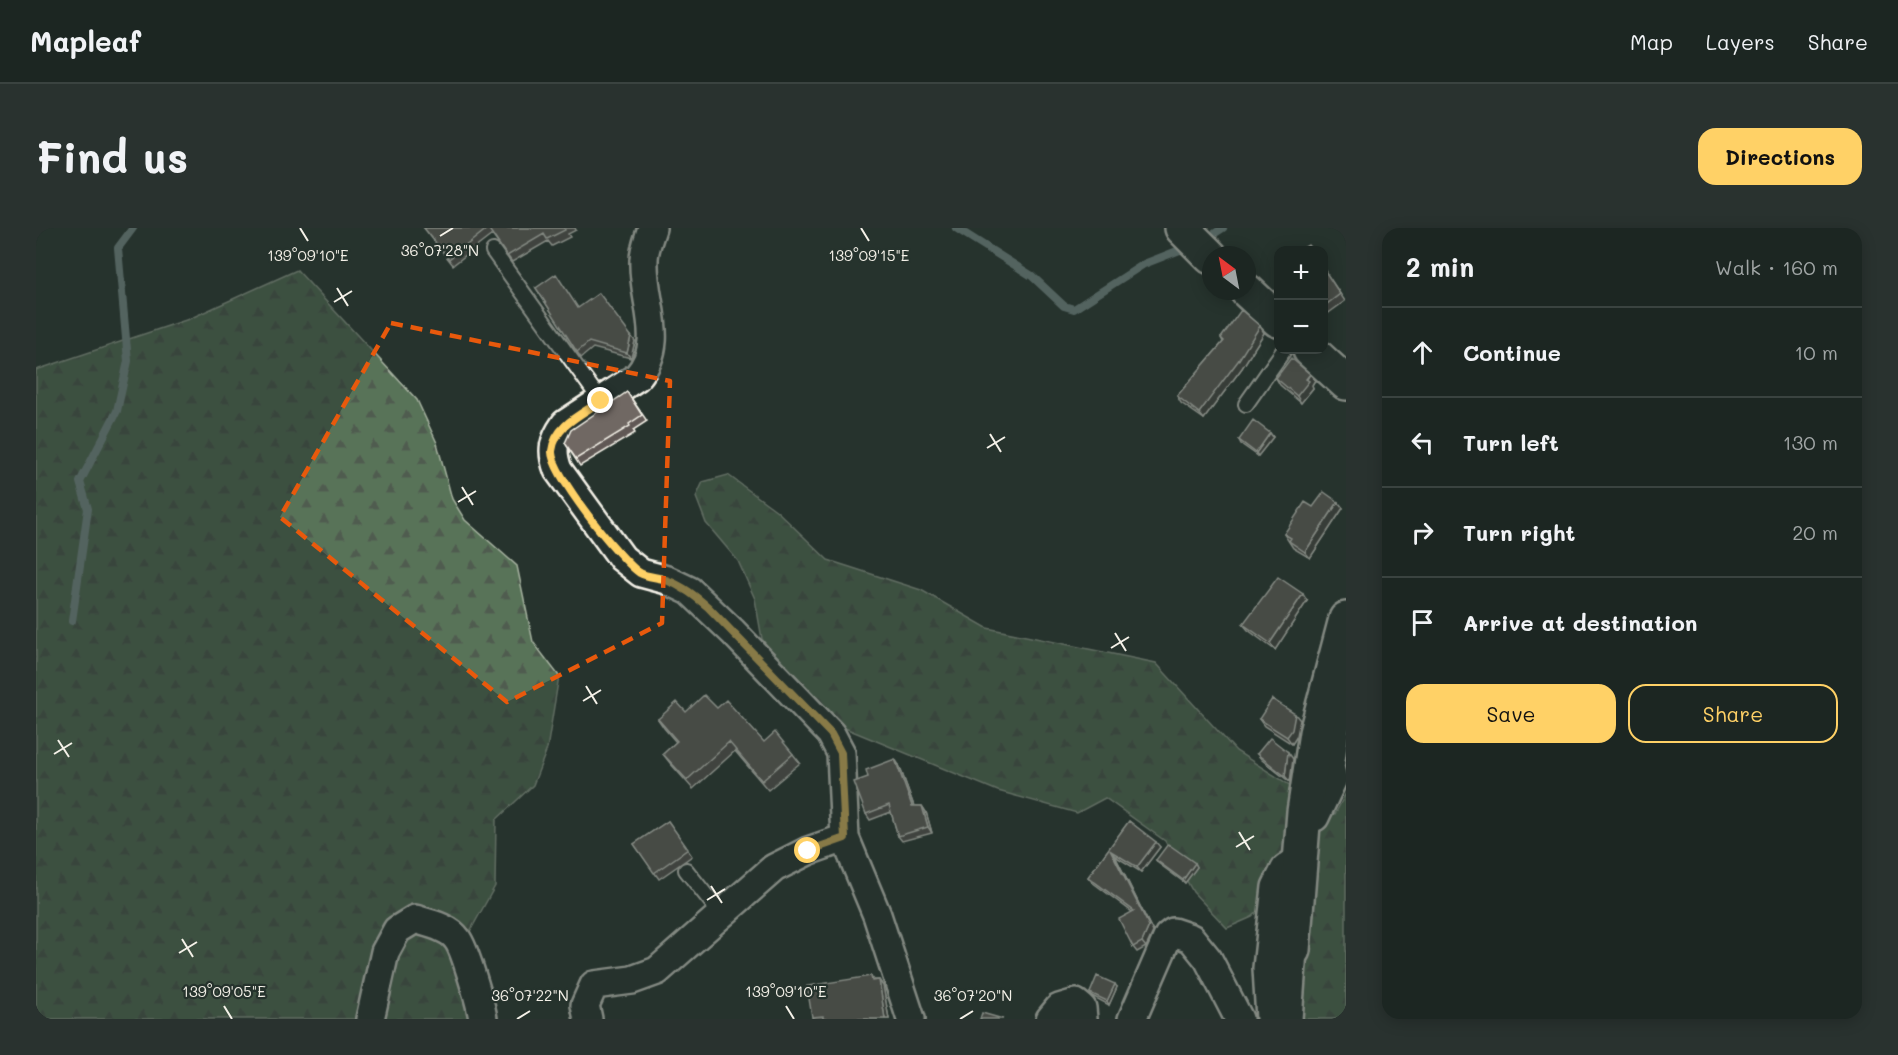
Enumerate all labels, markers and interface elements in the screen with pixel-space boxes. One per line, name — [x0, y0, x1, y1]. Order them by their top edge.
text: Mapleaf — [30, 23, 141, 59]
text: Map — [1630, 28, 1673, 55]
text: Layers — [1706, 28, 1775, 55]
text: Share — [1808, 28, 1868, 55]
button: Directions — [1698, 128, 1862, 185]
text: Find us — [36, 129, 188, 184]
text: 36°07'28"N — [401, 240, 479, 260]
text: 139°09'10"E — [267, 245, 349, 265]
text: 139°09'15"E — [829, 245, 910, 265]
north arrow — [1202, 246, 1256, 300]
map controls — [1274, 246, 1328, 354]
button: + — [1274, 246, 1328, 300]
text: 2 min — [1406, 250, 1474, 284]
text: Walk · 160 m — [1715, 254, 1838, 280]
button: − — [1274, 300, 1328, 354]
icon: ahead — [1406, 336, 1439, 369]
text: Continue — [1463, 338, 1561, 367]
text: 10 m — [1794, 339, 1838, 365]
route end — [587, 387, 613, 413]
icon: left — [1406, 426, 1439, 459]
text: Turn left — [1463, 428, 1559, 457]
text: 130 m — [1783, 429, 1838, 455]
icon: right — [1406, 516, 1439, 549]
text: Turn right — [1463, 518, 1575, 547]
text: 20 m — [1792, 519, 1838, 545]
icon: arrive — [1406, 606, 1439, 639]
text: Arrive at destination — [1463, 608, 1698, 637]
button: Save — [1406, 684, 1616, 743]
button: Share — [1628, 684, 1838, 743]
route start — [794, 837, 820, 863]
text: 139°09'05"E — [182, 981, 266, 1001]
text: 139°09'10"E — [745, 981, 827, 1001]
text: 36°07'22"N — [491, 985, 569, 1005]
text: 36°07'20"N — [934, 985, 1012, 1005]

